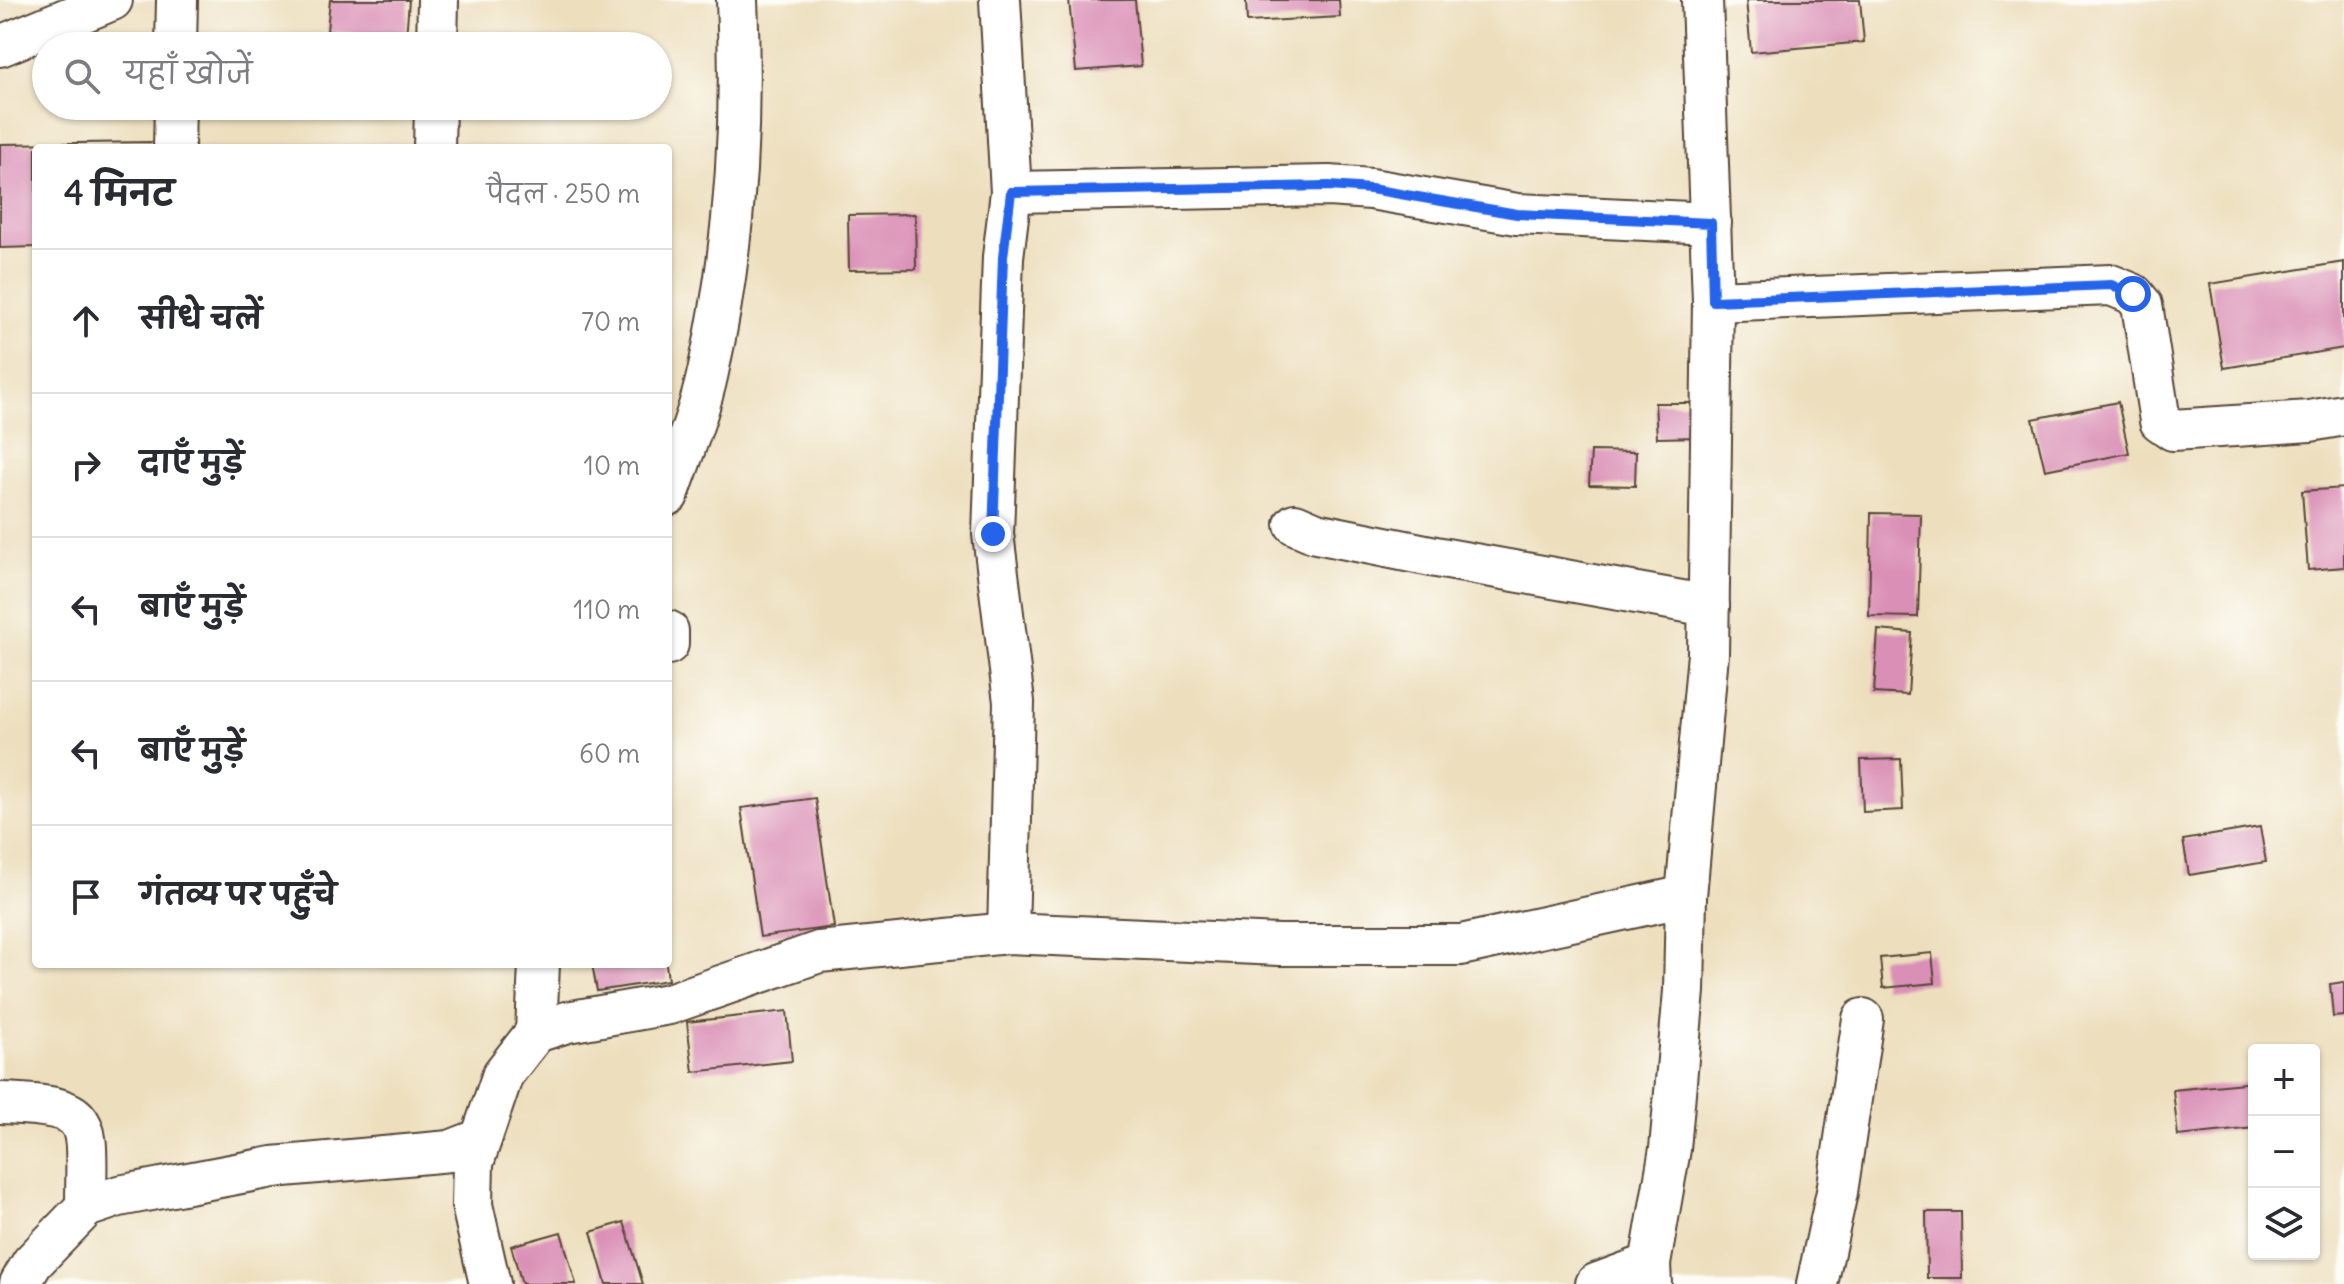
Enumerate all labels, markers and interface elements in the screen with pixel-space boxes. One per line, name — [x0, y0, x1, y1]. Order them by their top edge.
search box — [32, 32, 672, 120]
icon: search — [60, 54, 104, 98]
text: यहाँ खोजें — [124, 54, 252, 92]
text: 4 मिनट — [64, 171, 174, 214]
text: पैदल · 250 m — [486, 177, 640, 210]
route start — [2115, 276, 2151, 312]
icon: ahead — [64, 299, 108, 343]
text: सीधे चलें — [140, 299, 262, 337]
text: 70 m — [581, 305, 640, 338]
icon: right — [64, 443, 108, 487]
text: दाएँ मुड़ें — [140, 443, 244, 481]
text: 10 m — [584, 449, 640, 482]
route end — [975, 516, 1011, 552]
icon: left — [64, 587, 108, 631]
text: बाएँ मुड़ें — [140, 587, 245, 625]
text: 110 m — [573, 593, 640, 626]
icon: left — [64, 731, 108, 775]
text: बाएँ मुड़ें — [140, 731, 245, 769]
text: 60 m — [579, 737, 640, 770]
icon: arrive — [64, 875, 108, 919]
text: गंतव्य पर पहुँचे — [140, 875, 337, 913]
map controls — [2248, 1044, 2320, 1260]
button: + — [2248, 1044, 2320, 1116]
button: − — [2248, 1116, 2320, 1188]
button: layers — [2248, 1188, 2320, 1260]

